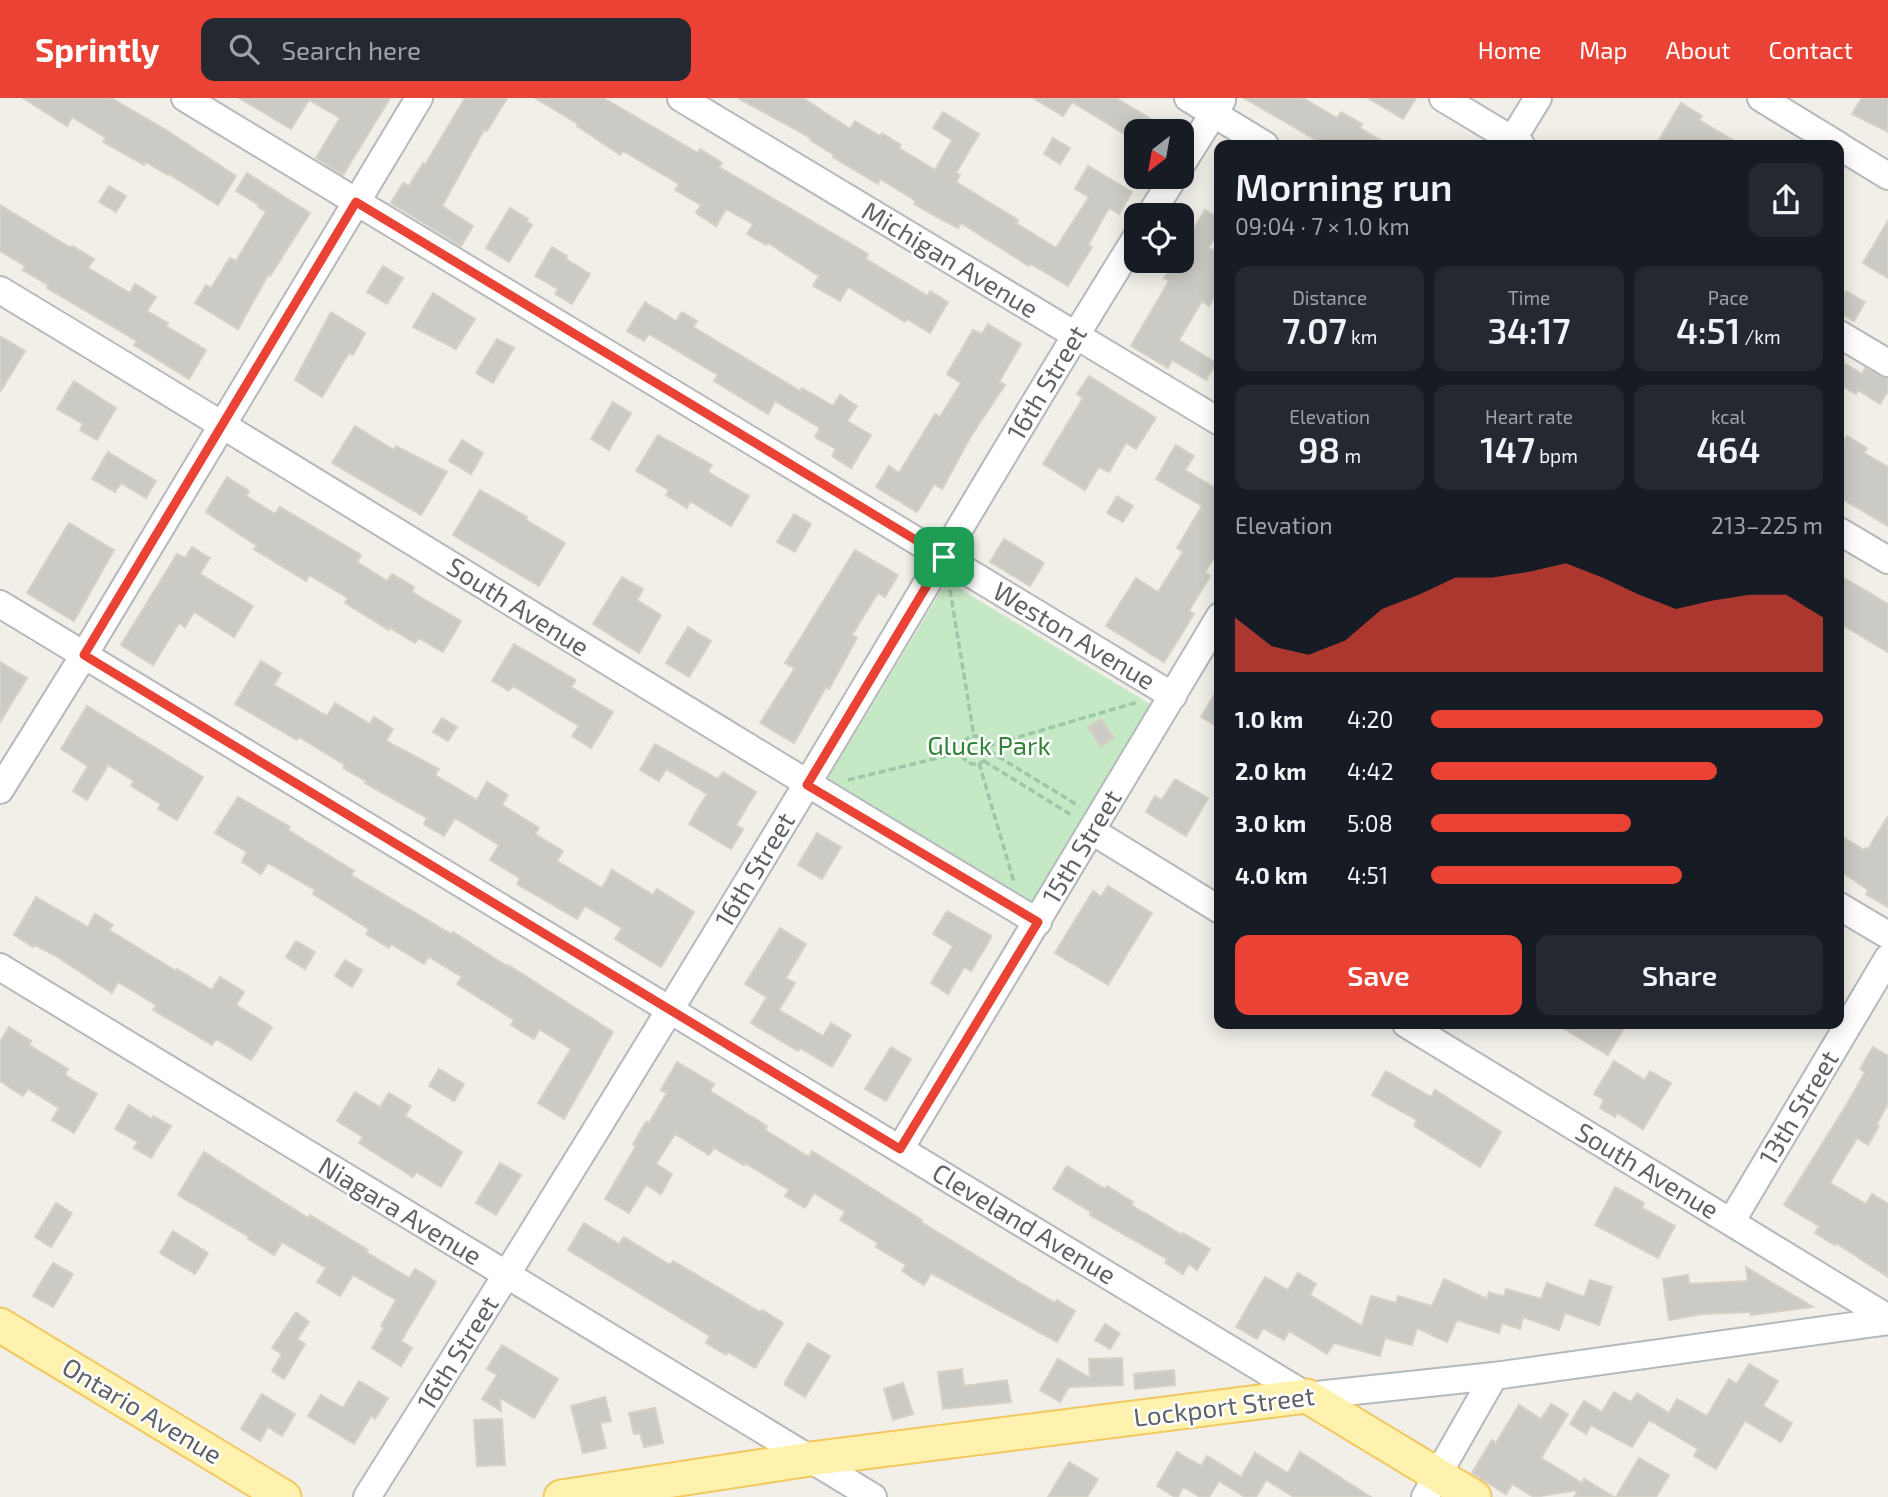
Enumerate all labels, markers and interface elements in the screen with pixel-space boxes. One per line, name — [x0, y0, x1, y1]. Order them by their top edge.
search box — [201, 18, 691, 81]
text: Sprintly — [35, 29, 159, 69]
icon: search — [225, 30, 263, 68]
text: Search here — [281, 34, 421, 65]
text: Home — [1478, 35, 1541, 64]
text: Map — [1579, 35, 1627, 64]
text: About — [1665, 35, 1731, 64]
text: Contact — [1769, 35, 1853, 64]
north arrow — [1124, 119, 1194, 189]
map controls — [1124, 119, 1194, 273]
text: Morning run — [1235, 163, 1453, 209]
button: share — [1749, 163, 1823, 237]
street label: Michigan Avenue — [857, 194, 1044, 323]
button: locate — [1124, 203, 1194, 273]
text: 09:04 · 7 × 1.0 km — [1235, 212, 1410, 240]
text: Distance — [1292, 286, 1367, 309]
text: Time — [1508, 286, 1550, 309]
text: Pace — [1708, 286, 1749, 309]
text: 7.07 — [1282, 309, 1347, 351]
text: 34:17 — [1487, 309, 1571, 351]
text: 4:51 — [1676, 309, 1740, 351]
street label: 16th Street — [999, 319, 1092, 445]
text: km — [1347, 325, 1377, 348]
text: /km — [1740, 325, 1781, 348]
text: Elevation — [1289, 405, 1370, 428]
text: Heart rate — [1485, 405, 1573, 428]
text: kcal — [1711, 405, 1746, 428]
text: 98 — [1298, 428, 1340, 470]
text: 147 — [1480, 428, 1535, 470]
text: 464 — [1696, 428, 1760, 470]
text: m — [1340, 444, 1361, 467]
text: bpm — [1535, 444, 1578, 467]
text: Elevation — [1235, 511, 1333, 539]
text: 213–225 m — [1711, 511, 1823, 539]
pin — [914, 527, 974, 587]
icon: arrive — [925, 538, 963, 576]
street label: South Avenue — [442, 550, 595, 662]
street label: Weston Avenue — [988, 574, 1161, 695]
text: 1.0 km — [1235, 705, 1303, 733]
text: 4:20 — [1347, 705, 1393, 733]
park label: Gluck Park — [927, 729, 1051, 760]
text: 2.0 km — [1235, 757, 1307, 785]
text: 4:42 — [1347, 757, 1394, 785]
street label: 15th Street — [1035, 784, 1127, 909]
street label: 16th Street — [707, 806, 800, 932]
text: 3.0 km — [1235, 809, 1306, 837]
text: 5:08 — [1347, 809, 1393, 837]
text: 4.0 km — [1235, 861, 1308, 889]
text: 4:51 — [1347, 861, 1388, 889]
button: Save — [1235, 935, 1522, 1015]
button: Share — [1536, 935, 1823, 1015]
street label: 13th Street — [1751, 1044, 1844, 1170]
street label: South Avenue — [1571, 1115, 1725, 1225]
street label: Niagara Avenue — [314, 1149, 488, 1271]
street label: Cleveland Avenue — [928, 1156, 1122, 1290]
street label: 16th Street — [410, 1290, 504, 1415]
street label: Ontario Avenue — [57, 1350, 228, 1470]
street label: Lockport Street — [1131, 1379, 1316, 1432]

